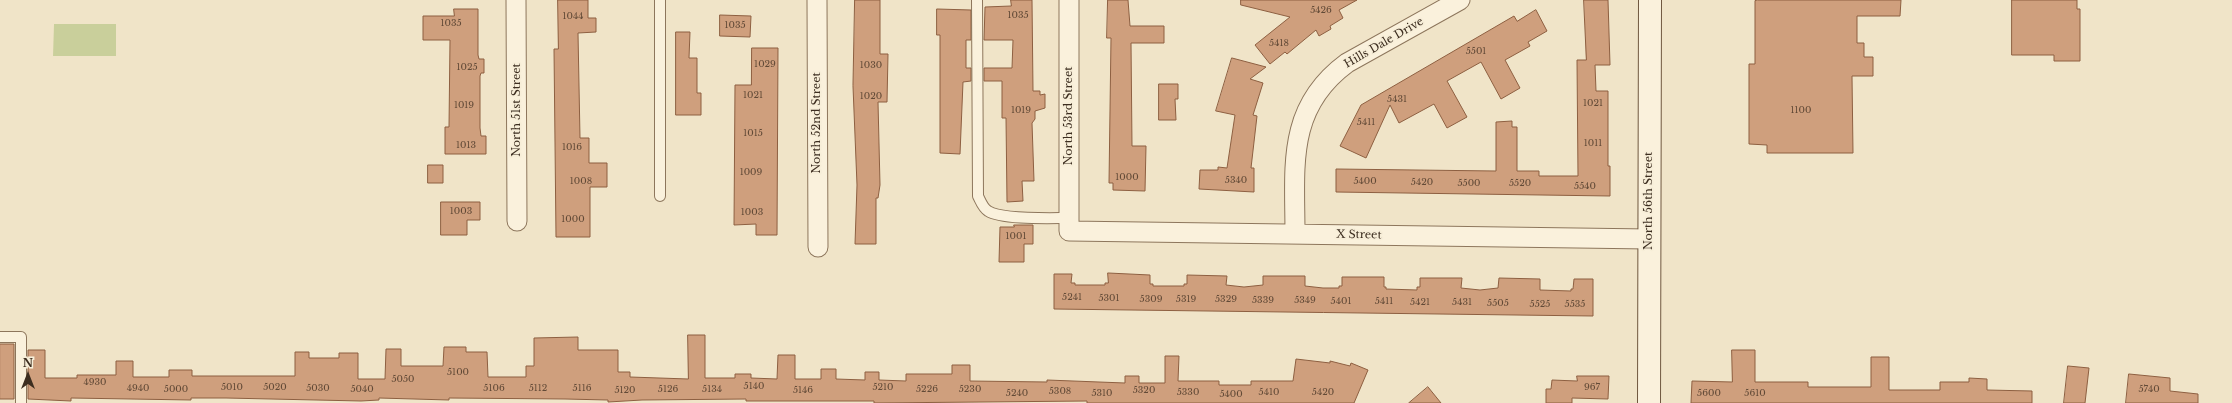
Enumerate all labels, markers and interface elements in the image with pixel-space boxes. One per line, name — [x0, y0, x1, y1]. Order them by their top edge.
house number: 5426 — [1310, 5, 1332, 15]
house number: 1035 — [1007, 10, 1029, 20]
house number: 1044 — [563, 11, 583, 21]
street label: Hills Dale Drive — [1342, 15, 1426, 71]
house number: 1035 — [440, 18, 462, 28]
house number: 1035 — [724, 20, 746, 30]
house number: 5418 — [1269, 38, 1289, 48]
house number: 5501 — [1466, 46, 1486, 56]
house number: 1029 — [754, 59, 776, 69]
house number: 1030 — [860, 60, 882, 70]
house number: 1025 — [456, 62, 478, 72]
street label: North 51st Street — [510, 63, 524, 157]
street label: North 53rd Street — [1062, 67, 1076, 165]
street label: North 52nd Street — [810, 72, 824, 174]
house number: 1021 — [743, 90, 763, 100]
house number: 1020 — [860, 91, 882, 101]
house number: 5431 — [1387, 94, 1407, 104]
house number: 1021 — [1583, 98, 1603, 108]
house number: 1019 — [454, 100, 474, 110]
house number: 1019 — [1011, 105, 1031, 115]
house number: 1100 — [1791, 105, 1811, 115]
house number: 5411 — [1357, 117, 1375, 127]
house number: 1015 — [743, 128, 763, 138]
house number: 1011 — [1584, 138, 1602, 148]
house number: 1013 — [456, 140, 476, 150]
house number: 1016 — [562, 142, 582, 152]
street label: North 56th Street — [1642, 152, 1656, 250]
house number: 1009 — [740, 167, 762, 177]
house number: 1000 — [1115, 172, 1139, 182]
house number: 5340 — [1225, 175, 1247, 185]
house number: 1008 — [570, 176, 592, 186]
house number: 5400 — [1353, 176, 1377, 186]
house number: 5420 — [1411, 177, 1433, 187]
house number: 5500 — [1457, 178, 1481, 188]
house number: 5520 — [1509, 178, 1531, 188]
house number: 5540 — [1574, 181, 1596, 191]
house number: 1003 — [450, 206, 472, 216]
house number: 1003 — [741, 207, 763, 217]
house number: 1000 — [561, 214, 585, 224]
street label: X Street — [1336, 228, 1382, 242]
house number: 1001 — [1006, 231, 1026, 241]
house number: 5241 — [1062, 292, 1082, 302]
house number: 5301 — [1098, 293, 1120, 303]
house number: 5309 — [1140, 294, 1162, 304]
house number: 5319 — [1176, 294, 1196, 304]
house number: 5329 — [1215, 294, 1237, 304]
house number: 5339 — [1252, 295, 1274, 305]
house number: 5349 — [1294, 295, 1316, 305]
house number: 5401 — [1331, 296, 1351, 306]
house number: 5411 — [1375, 296, 1393, 306]
house number: 5421 — [1410, 297, 1430, 307]
house number: 5431 — [1452, 297, 1472, 307]
house number: 5505 — [1487, 298, 1509, 308]
house number: 5525 — [1530, 299, 1550, 309]
house number: 5535 — [1565, 299, 1585, 309]
north arrow — [8, 355, 48, 395]
text: N — [23, 356, 33, 370]
house number: 5100 — [447, 367, 469, 377]
house number: 5050 — [391, 374, 415, 384]
house number: 4930 — [83, 377, 107, 387]
house number: 5140 — [744, 381, 764, 391]
house number: 5010 — [221, 382, 243, 392]
house number: 5020 — [263, 382, 287, 392]
house number: 5210 — [872, 382, 894, 392]
house number: 967 — [1584, 382, 1600, 392]
house number: 4940 — [127, 383, 149, 393]
house number: 5030 — [306, 383, 330, 393]
house number: 5106 — [483, 383, 505, 393]
house number: 5112 — [529, 383, 547, 393]
house number: 5116 — [573, 383, 591, 393]
house number: 5000 — [164, 384, 188, 394]
house number: 5040 — [350, 384, 374, 394]
house number: 5126 — [658, 384, 678, 394]
house number: 5134 — [702, 384, 722, 394]
house number: 5226 — [916, 384, 938, 394]
house number: 5230 — [959, 384, 981, 394]
house number: 5740 — [2138, 384, 2160, 394]
house number: 5120 — [614, 385, 636, 395]
house number: 5146 — [793, 385, 813, 395]
house number: 5320 — [1133, 385, 1155, 395]
house number: 5308 — [1049, 386, 1071, 396]
house number: 5330 — [1177, 387, 1199, 397]
house number: 5410 — [1259, 387, 1279, 397]
house number: 5420 — [1312, 387, 1334, 397]
house number: 5240 — [1006, 388, 1028, 398]
house number: 5310 — [1091, 388, 1113, 398]
house number: 5600 — [1697, 388, 1721, 398]
house number: 5610 — [1744, 388, 1766, 398]
house number: 5400 — [1219, 389, 1243, 399]

